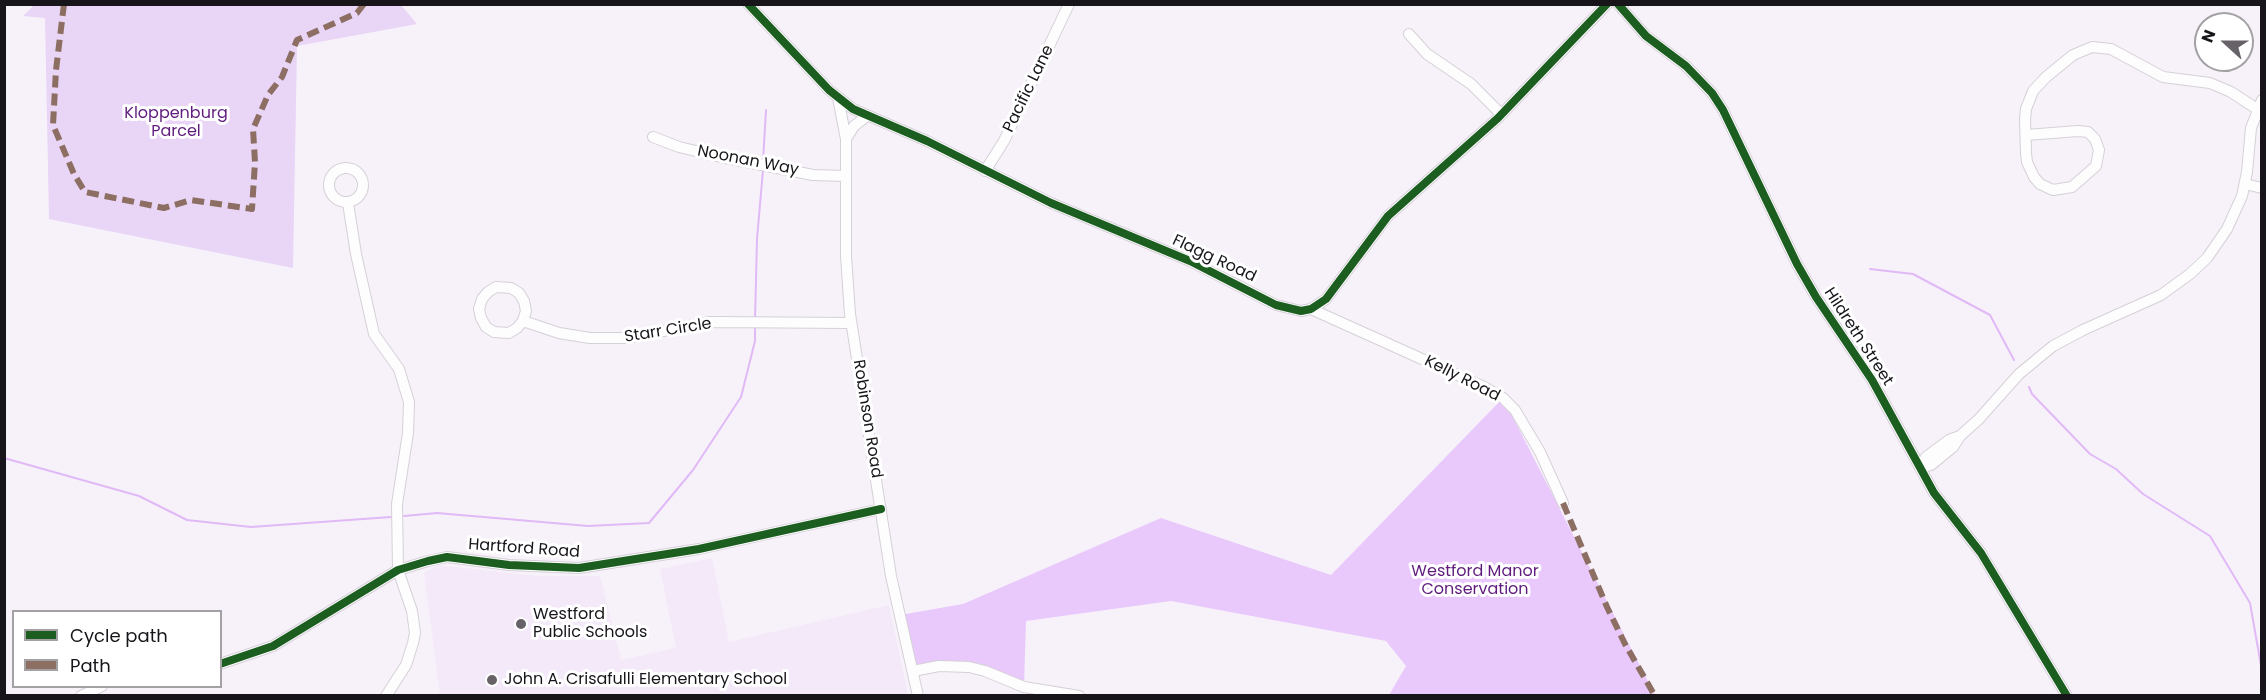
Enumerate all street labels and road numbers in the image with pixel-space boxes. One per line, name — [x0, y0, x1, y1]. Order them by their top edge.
street label: Pacific Lane — [1000, 42, 1058, 136]
street label: Noonan Way — [696, 142, 800, 180]
street label: Flagg Road — [1169, 231, 1259, 287]
street label: Hildreth Street — [1819, 284, 1897, 390]
street label: Starr Circle — [623, 315, 713, 347]
street label: Kelly Road — [1421, 352, 1503, 406]
street label: Robinson Road — [848, 358, 886, 480]
street label: Hartford Road — [468, 536, 580, 562]

